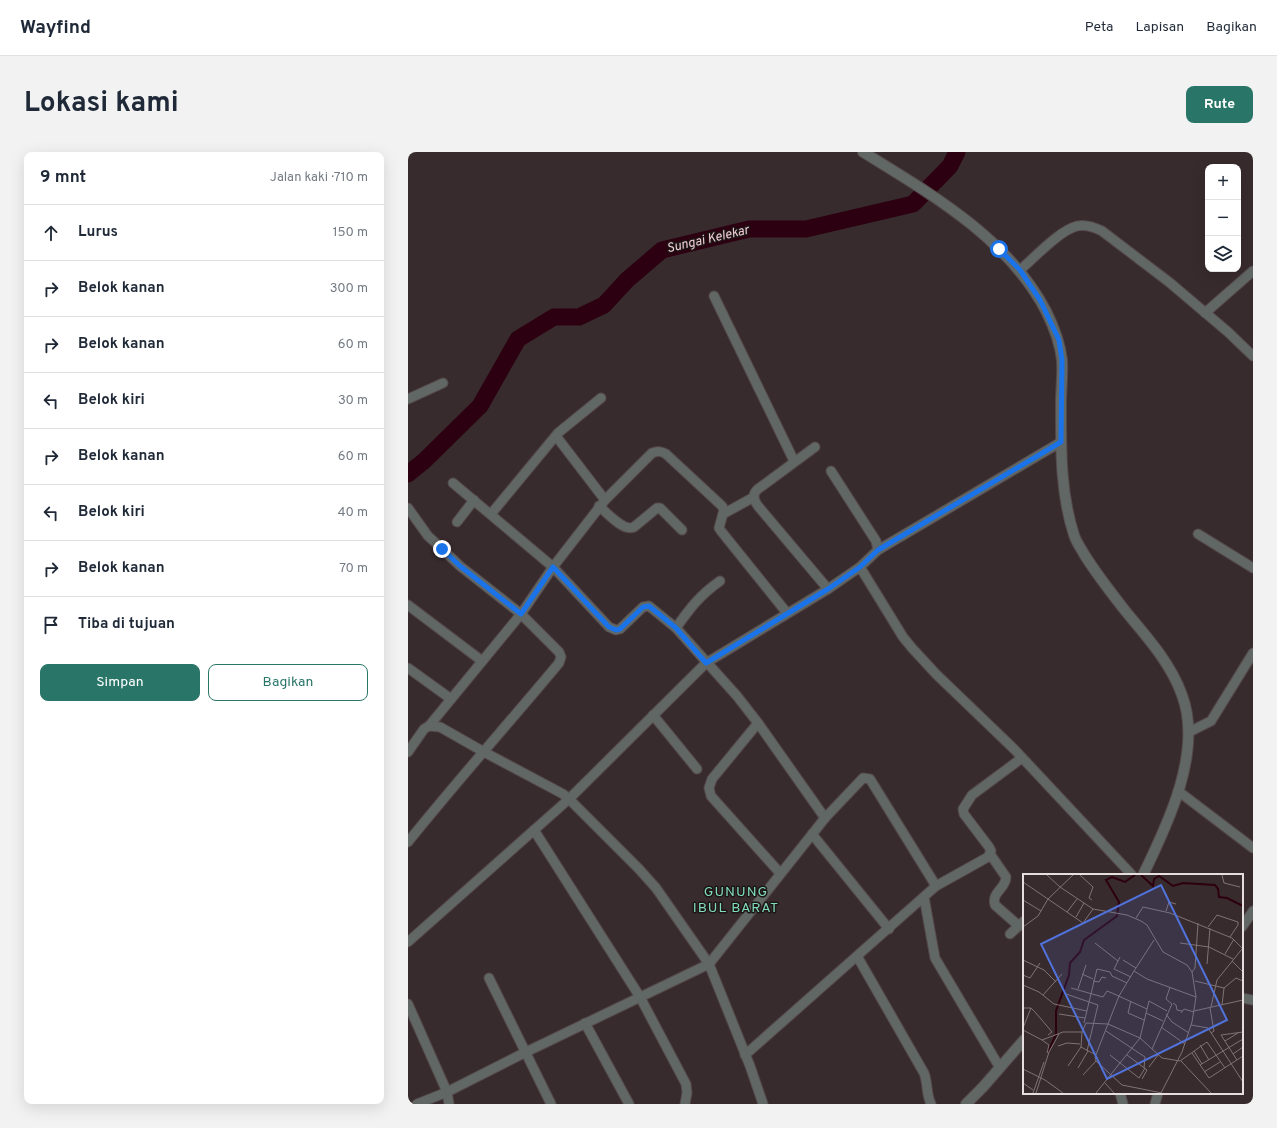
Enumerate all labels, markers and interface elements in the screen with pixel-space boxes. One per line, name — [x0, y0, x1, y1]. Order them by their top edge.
text: Wayfind — [20, 16, 91, 40]
text: Peta — [1085, 19, 1113, 36]
text: Lapisan — [1135, 19, 1184, 36]
text: Bagikan — [1206, 19, 1257, 36]
text: Lokasi kami — [24, 86, 179, 122]
button: Rute — [1186, 86, 1253, 123]
map controls — [1205, 164, 1241, 272]
button: + — [1205, 164, 1241, 200]
text: 9 mnt — [40, 167, 86, 189]
text: Jalan kaki · 710 m — [270, 170, 368, 186]
button: − — [1205, 200, 1241, 236]
icon: ahead — [40, 222, 62, 244]
text: Lurus — [78, 223, 118, 242]
water label: Sungai Kelekar — [665, 223, 752, 257]
text: 150 m — [333, 225, 368, 241]
button: layers — [1205, 236, 1241, 272]
route start — [990, 240, 1008, 258]
icon: right — [40, 278, 62, 300]
text: Belok kanan — [78, 279, 165, 298]
text: 300 m — [330, 281, 368, 297]
icon: right — [40, 334, 62, 356]
text: Belok kanan — [78, 335, 165, 354]
text: 60 m — [338, 337, 368, 353]
icon: left — [40, 390, 62, 412]
text: Belok kiri — [78, 391, 145, 410]
text: 30 m — [338, 393, 368, 409]
icon: right — [40, 446, 62, 468]
text: Belok kanan — [78, 447, 165, 466]
text: 60 m — [338, 449, 368, 465]
icon: left — [40, 502, 62, 524]
text: Belok kiri — [78, 503, 145, 522]
text: 40 m — [338, 505, 368, 521]
route end — [433, 540, 451, 558]
icon: right — [40, 558, 62, 580]
text: Belok kanan — [78, 559, 165, 578]
text: 70 m — [339, 561, 368, 577]
icon: arrive — [40, 614, 62, 636]
text: Tiba di tujuan — [78, 615, 175, 634]
button: Simpan — [40, 664, 200, 701]
button: Bagikan — [208, 664, 368, 701]
inset map — [1023, 874, 1243, 1094]
district label: GUNUNG IBUL BARAT — [693, 884, 779, 917]

